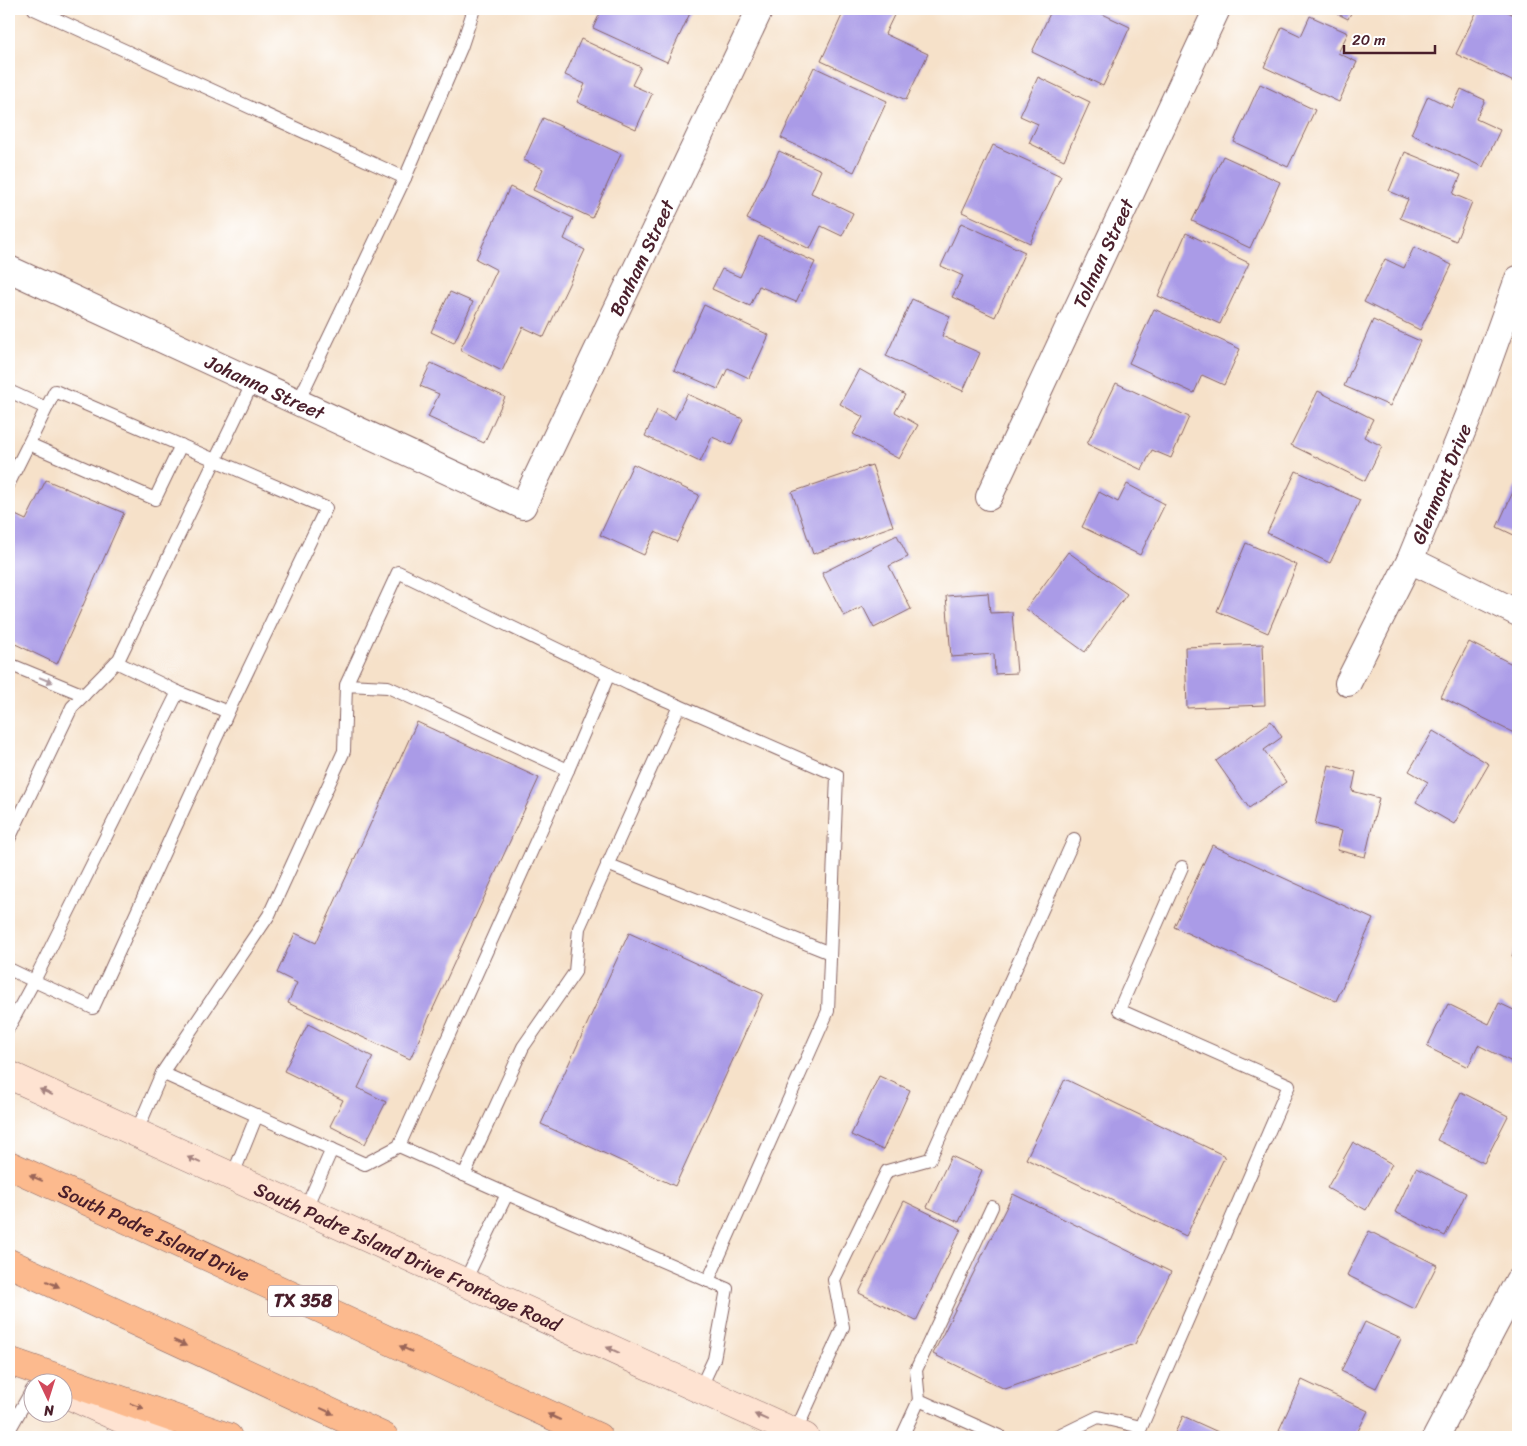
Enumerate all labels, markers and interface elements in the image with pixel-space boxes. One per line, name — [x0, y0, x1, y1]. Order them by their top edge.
scale bar — [1344, 22, 1436, 54]
text: 20 m — [1352, 27, 1386, 53]
street label: Tolman Street — [1063, 192, 1144, 314]
street label: Bonham Street — [600, 193, 684, 322]
street label: Johanna Street — [199, 345, 331, 430]
street label: Glenmont Drive — [1402, 418, 1481, 550]
one-way arrow — [39, 676, 53, 684]
one-way arrow — [39, 1088, 53, 1096]
one-way arrow — [187, 1155, 201, 1163]
one-way arrow — [29, 1173, 43, 1181]
street label: South Padre Island Drive Frontage Road — [249, 1173, 568, 1342]
street label: South Padre Island Drive — [53, 1174, 255, 1291]
one-way arrow — [46, 1280, 60, 1288]
road number: TX 358 — [268, 1285, 338, 1316]
one-way arrow — [173, 1339, 187, 1347]
one-way arrow — [399, 1344, 413, 1352]
one-way arrow — [606, 1346, 620, 1354]
north arrow — [22, 1374, 72, 1424]
text: N — [43, 1398, 56, 1423]
one-way arrow — [130, 1402, 145, 1410]
one-way arrow — [320, 1407, 334, 1415]
one-way arrow — [547, 1412, 561, 1420]
one-way arrow — [754, 1413, 768, 1421]

